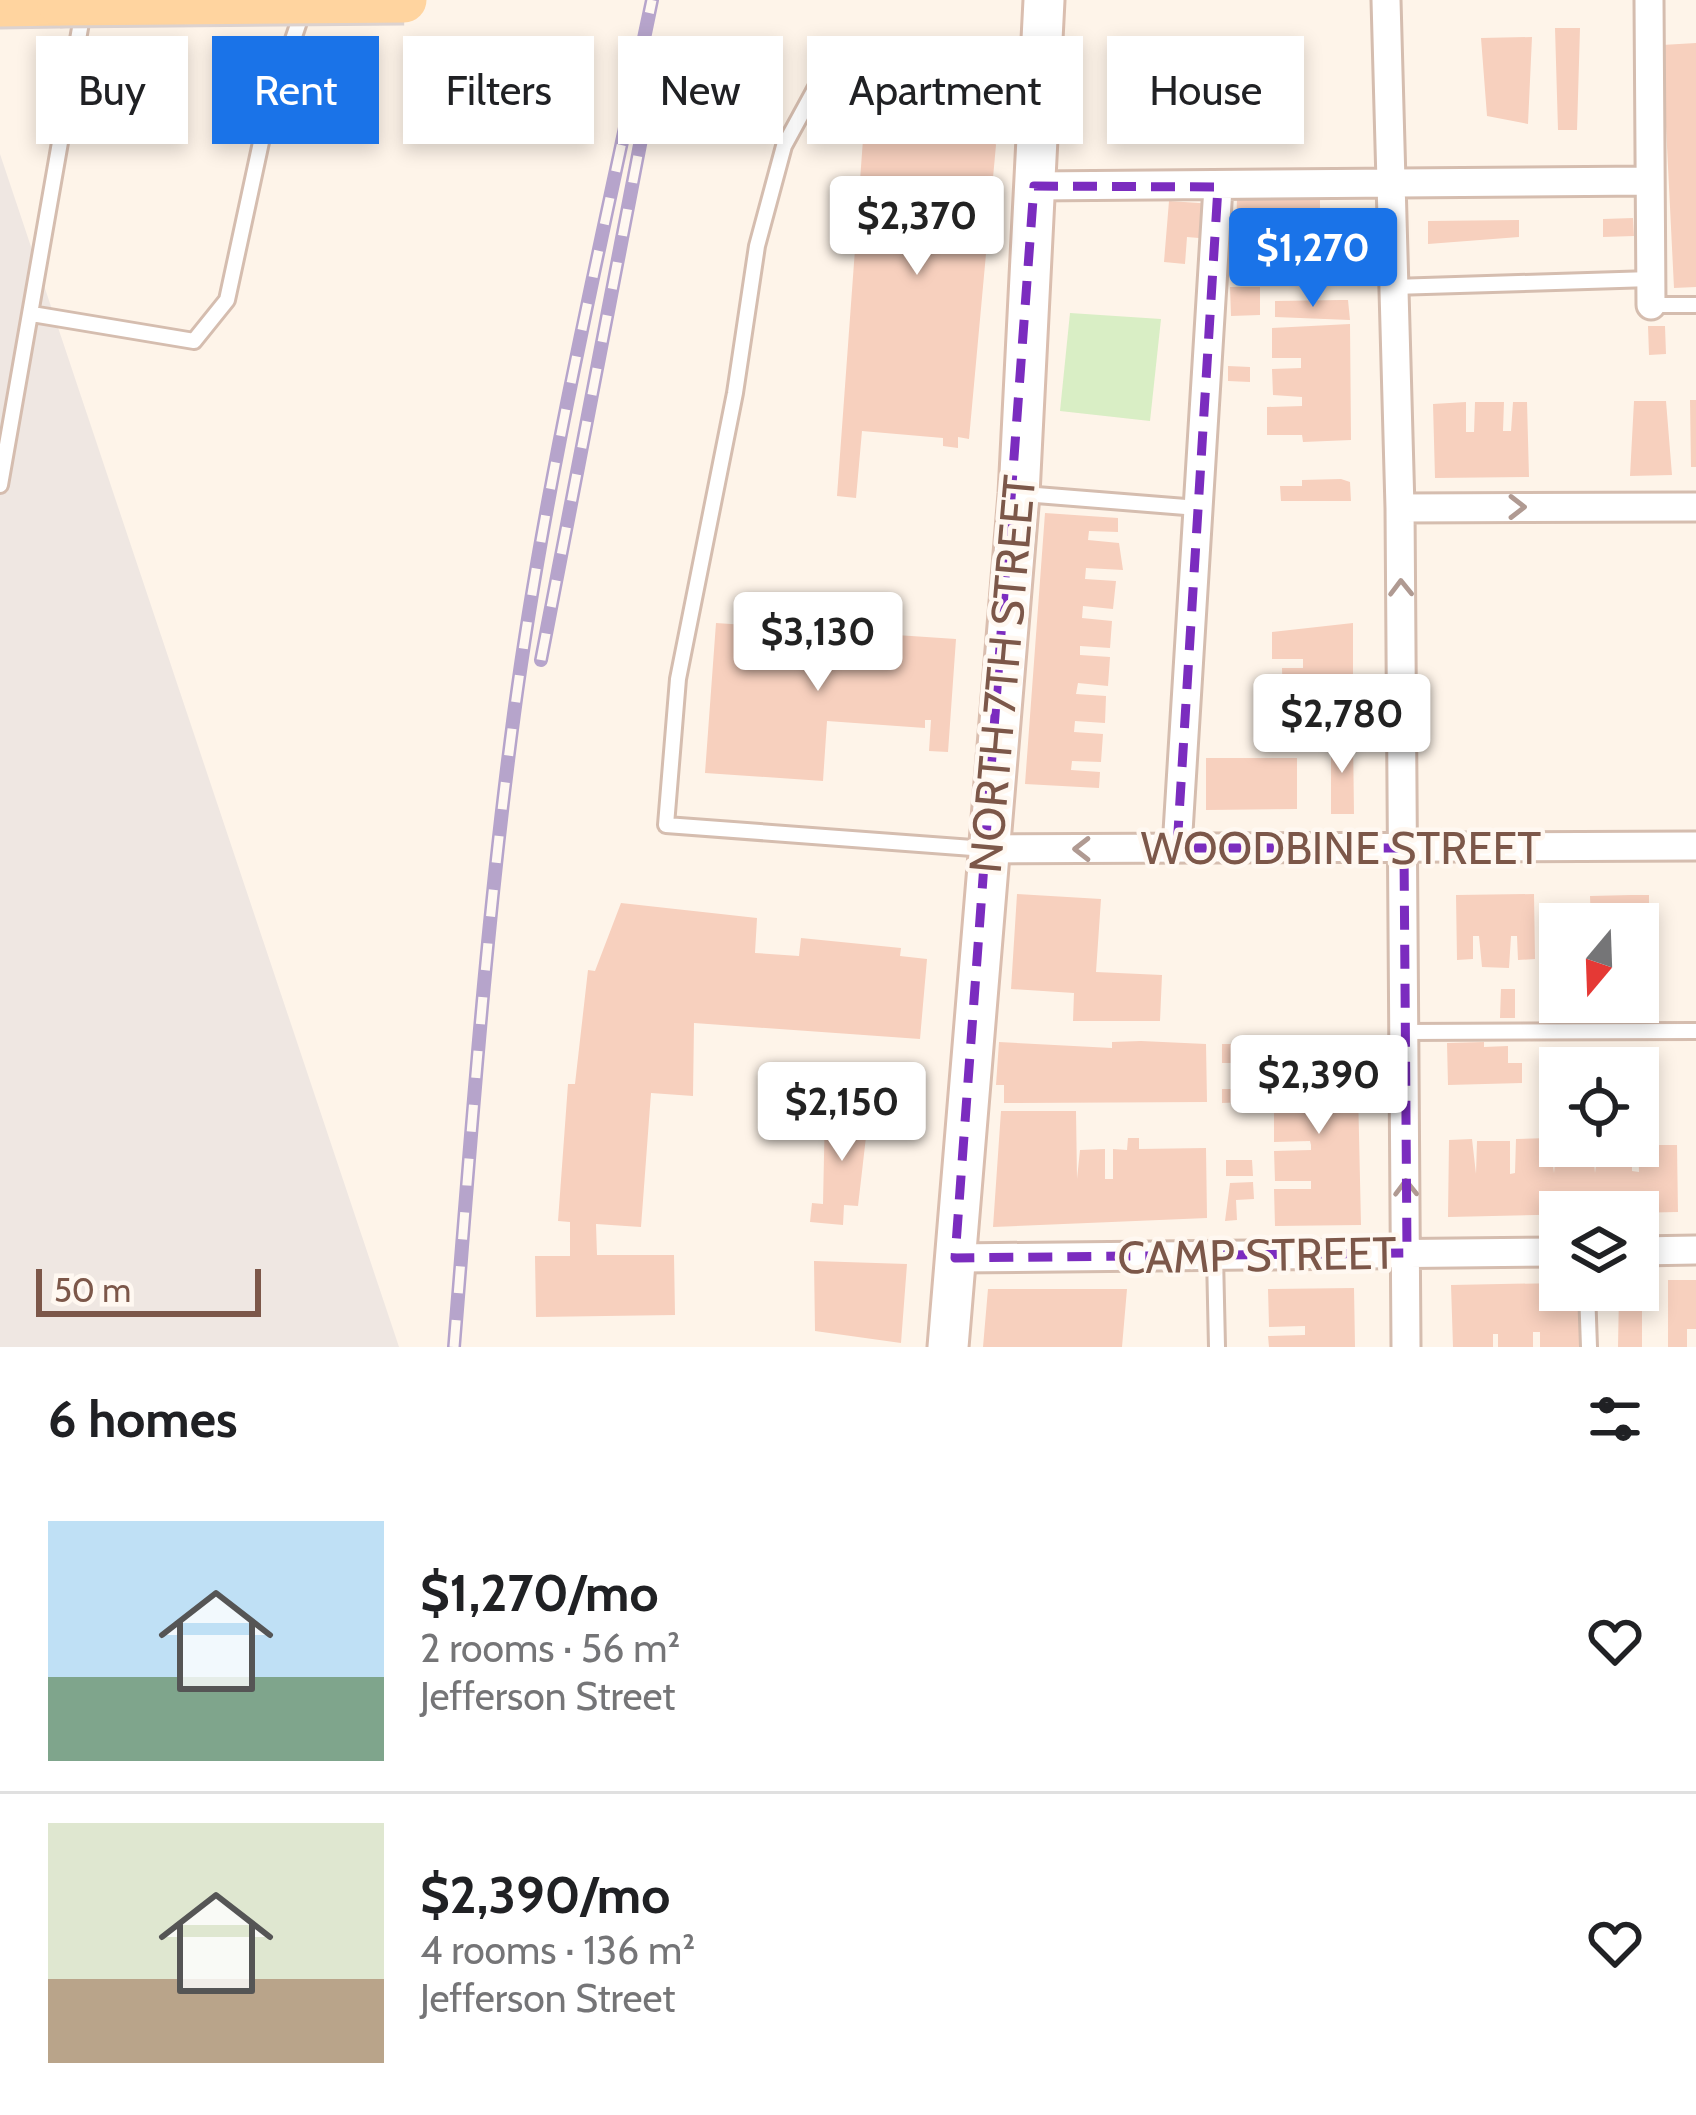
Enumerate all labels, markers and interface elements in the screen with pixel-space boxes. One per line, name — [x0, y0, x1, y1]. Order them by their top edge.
chip: Buy — [36, 36, 188, 144]
chip: Rent — [212, 36, 379, 144]
chip: Filters — [403, 36, 594, 144]
chip: New — [618, 36, 783, 144]
chip: Apartment — [807, 36, 1083, 144]
chip: House — [1107, 36, 1304, 144]
pin: $2,370 — [819, 176, 1015, 278]
text: $2,370 — [857, 191, 977, 239]
pin: $1,270 — [1215, 208, 1411, 310]
text: $1,270 — [1256, 223, 1370, 271]
street label: NORTH 7TH STREET — [958, 473, 1046, 875]
one-way arrow — [1509, 494, 1527, 520]
one-way arrow — [1388, 578, 1414, 597]
pin: $3,130 — [720, 592, 916, 694]
text: $3,130 — [761, 607, 875, 655]
pin: $2,780 — [1244, 674, 1440, 776]
text: $2,780 — [1280, 689, 1404, 737]
street label: WOODBINE STREET — [1141, 821, 1541, 875]
one-way arrow — [1072, 836, 1090, 862]
north arrow — [1539, 903, 1659, 1023]
map controls — [1539, 903, 1659, 1311]
pin: $2,390 — [1221, 1035, 1417, 1137]
button: locate — [1539, 1047, 1659, 1167]
text: $2,390 — [1258, 1050, 1380, 1098]
pin: $2,150 — [744, 1062, 940, 1164]
text: $2,150 — [785, 1077, 899, 1125]
one-way arrow — [1393, 1178, 1419, 1197]
button: layers — [1539, 1191, 1659, 1311]
street label: CAMP STREET — [1117, 1226, 1397, 1284]
scale bar — [36, 1263, 261, 1316]
text: 50 m — [54, 1270, 131, 1310]
icon: filters — [1582, 1386, 1648, 1452]
text: 6 homes — [48, 1388, 237, 1450]
text: $1,270/mo — [420, 1562, 658, 1624]
icon: home — [144, 1569, 288, 1713]
icon: heart — [1582, 1608, 1648, 1674]
text: 2 rooms · 56 m² — [420, 1624, 680, 1672]
text: Jefferson Street — [420, 1672, 676, 1720]
text: $2,390/mo — [420, 1864, 670, 1926]
icon: home — [144, 1871, 288, 2015]
icon: heart — [1582, 1910, 1648, 1976]
text: 4 rooms · 136 m² — [420, 1926, 695, 1974]
text: Jefferson Street — [420, 1974, 676, 2022]

